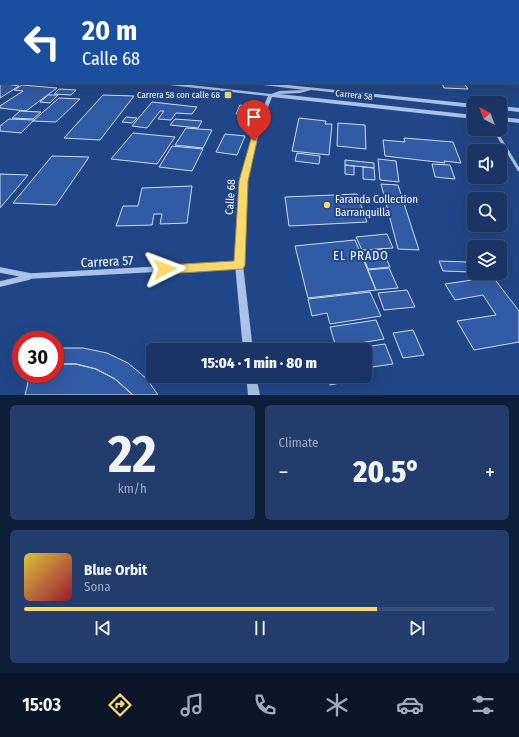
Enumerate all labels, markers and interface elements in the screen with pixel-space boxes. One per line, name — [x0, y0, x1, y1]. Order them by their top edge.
text: 20 m — [82, 14, 137, 47]
icon: left — [16, 16, 68, 68]
text: Calle 68 — [82, 48, 140, 70]
street label: Carrera 58 — [335, 88, 374, 102]
place label: Carrera 58 con calle 68 — [137, 90, 220, 100]
marker: Carrera 58 con calle 68 — [223, 90, 233, 100]
north arrow — [467, 96, 507, 136]
map controls — [467, 96, 507, 280]
pin — [237, 100, 271, 141]
icon: arrive — [243, 106, 265, 128]
button: sound — [467, 144, 507, 184]
street label: Calle 68 — [223, 178, 238, 215]
button: search — [467, 192, 507, 232]
place label: Faranda Collection Barranquilla — [335, 193, 418, 219]
marker: Faranda Collection Barranquilla — [322, 200, 332, 210]
button: layers — [467, 240, 507, 280]
position arrow — [144, 248, 186, 290]
district label: EL PRADO — [333, 249, 389, 263]
street label: Carrera 57 — [80, 253, 134, 270]
speed limit sign: 30 — [12, 331, 64, 383]
text: 15:04 · 1 min · 80 m — [201, 354, 317, 372]
text: 22 — [108, 423, 156, 486]
text: Climate — [279, 435, 319, 450]
text: 20.5° — [353, 454, 420, 490]
text: − — [279, 459, 288, 486]
text: + — [485, 459, 495, 486]
text: km/h — [118, 481, 147, 496]
text: Blue Orbit — [84, 561, 147, 579]
text: Sona — [84, 579, 111, 594]
icon: previous — [92, 617, 114, 639]
icon: pause — [249, 617, 271, 639]
icon: next — [406, 617, 428, 639]
icon: directions — [106, 691, 134, 719]
icon: music — [178, 691, 206, 719]
icon: phone — [251, 691, 279, 719]
icon: climate — [323, 691, 351, 719]
icon: car — [396, 691, 424, 719]
icon: filters — [469, 691, 497, 719]
text: 15:03 — [22, 694, 61, 716]

